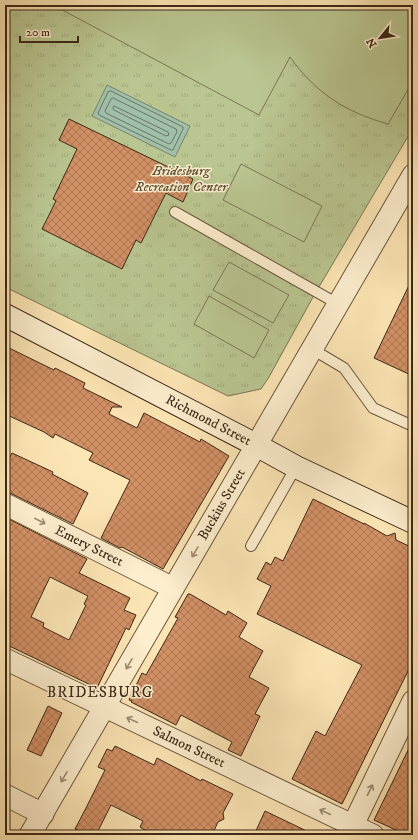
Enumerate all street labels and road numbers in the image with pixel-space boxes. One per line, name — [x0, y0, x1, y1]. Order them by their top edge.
street label: Richmond Street — [162, 391, 255, 450]
street label: Buckius Street — [194, 465, 250, 544]
street label: Emery Street — [52, 521, 127, 571]
street label: Salmon Street — [150, 722, 229, 772]

